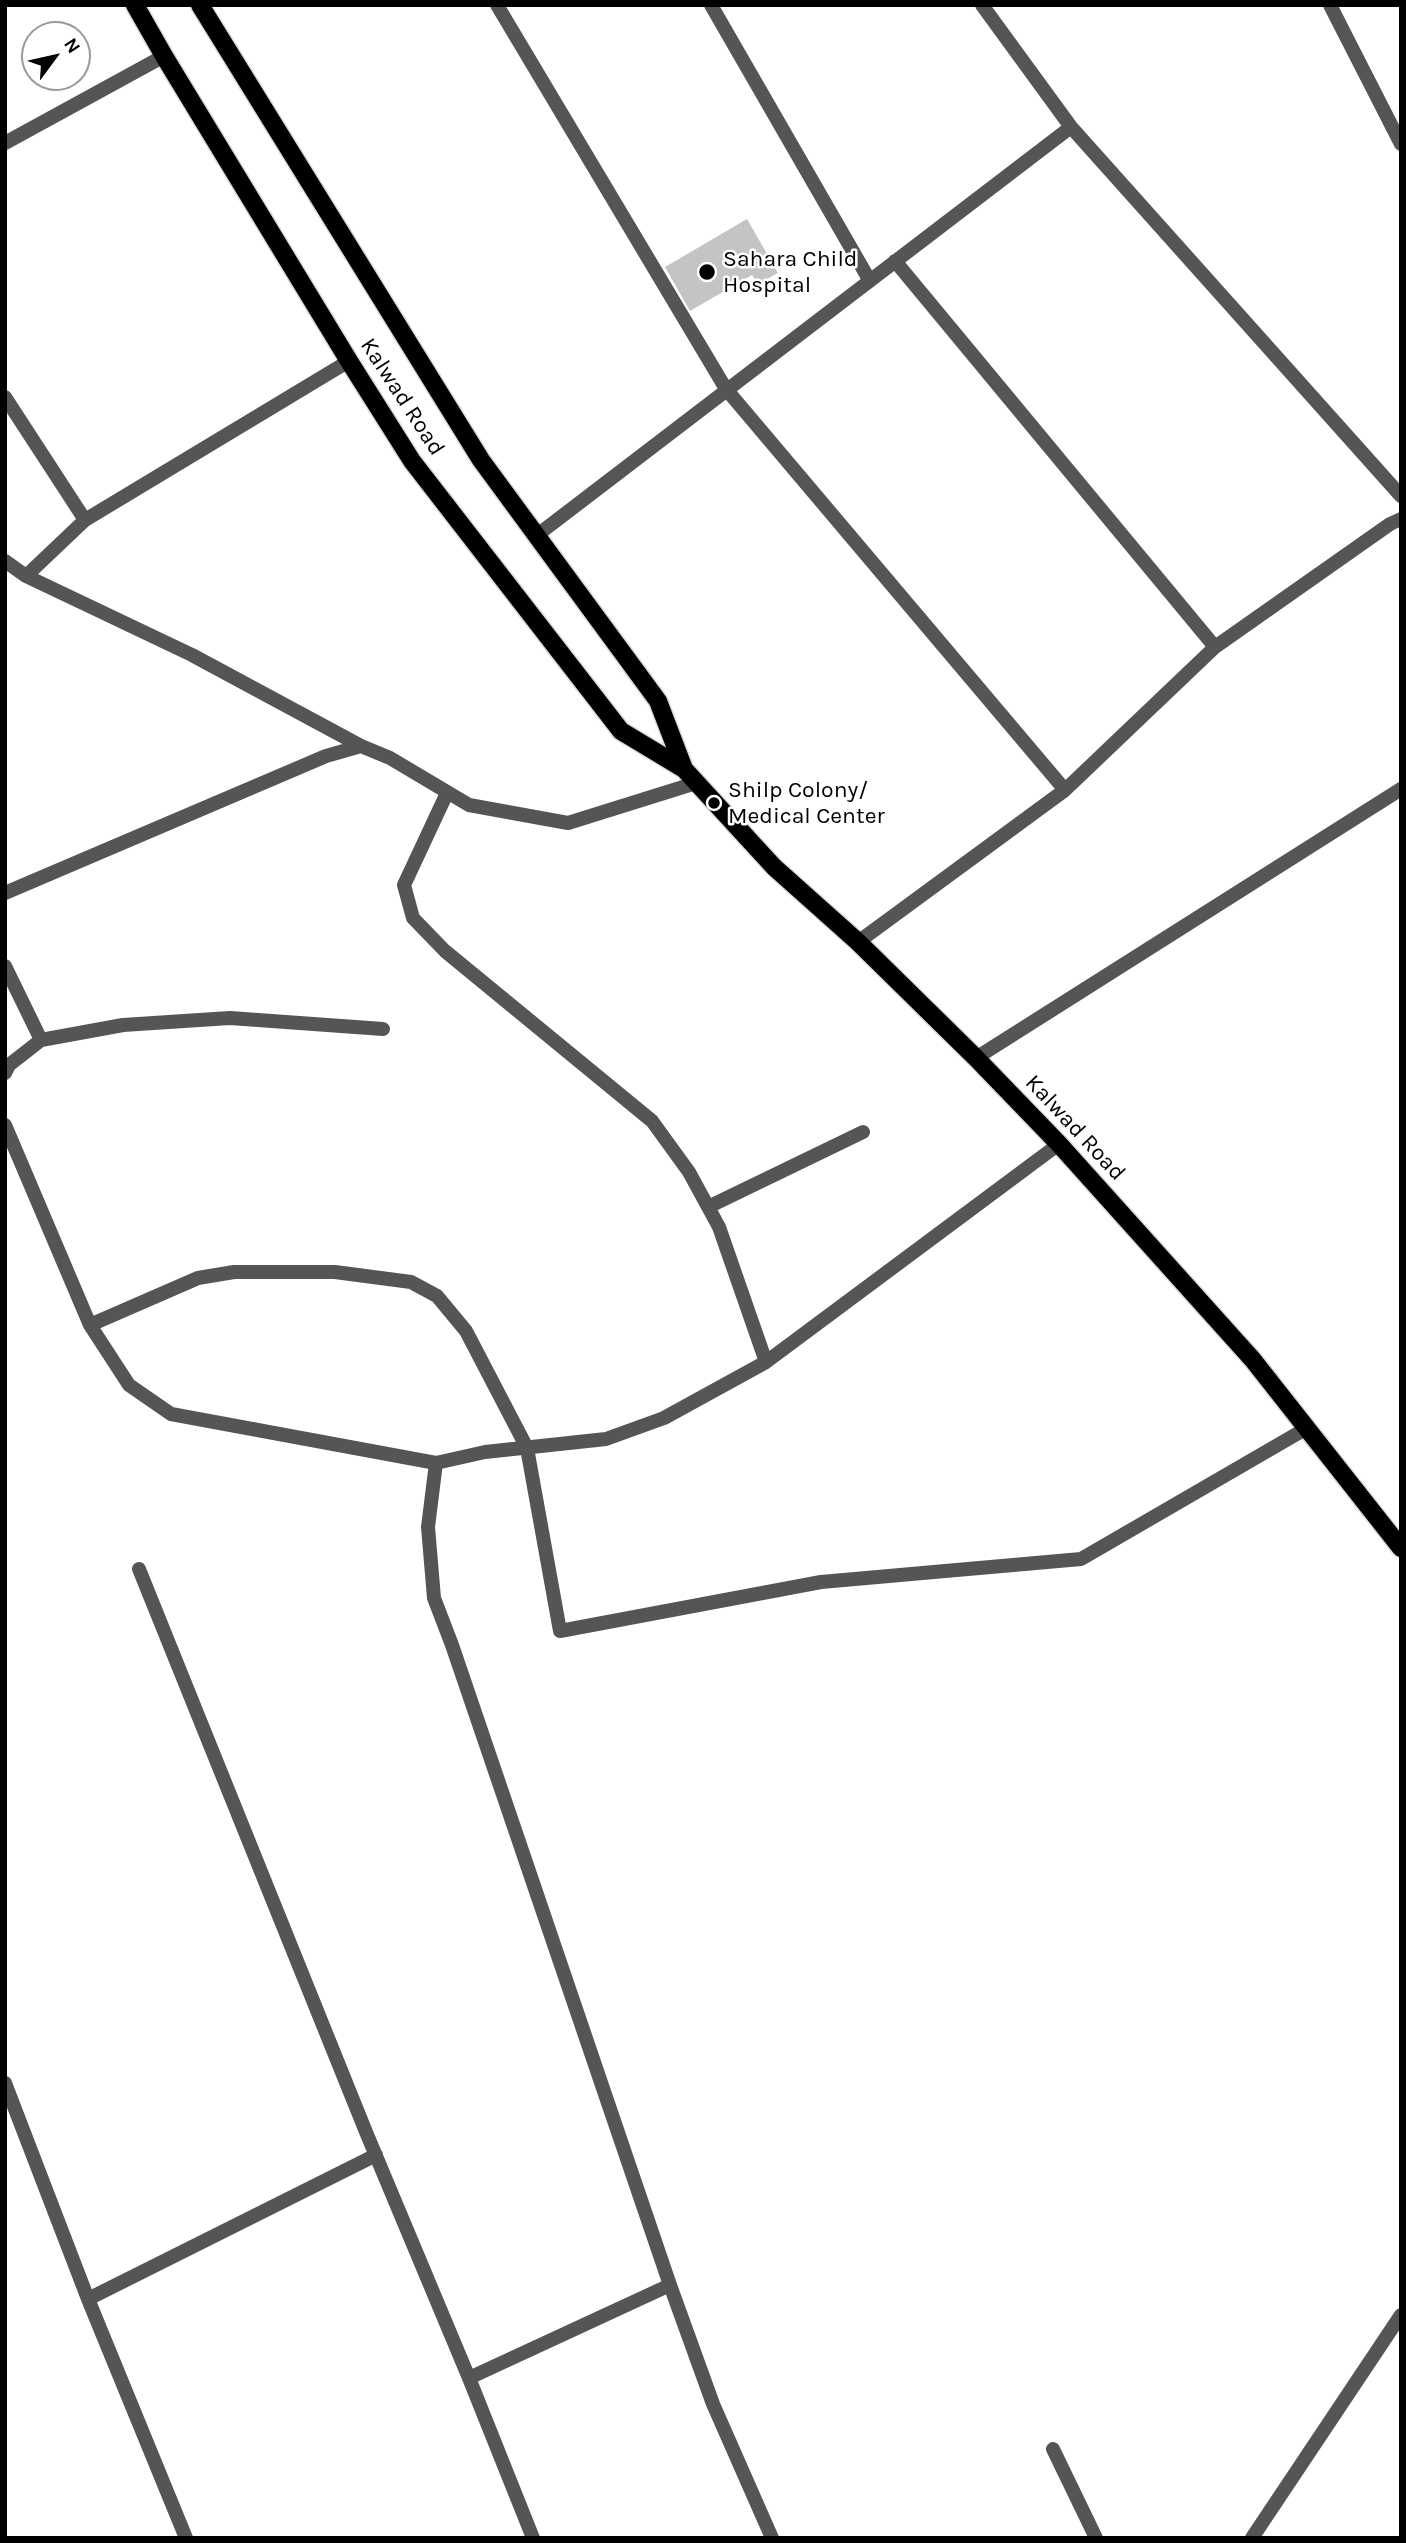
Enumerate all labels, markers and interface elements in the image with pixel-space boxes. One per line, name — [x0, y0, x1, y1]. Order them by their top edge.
north arrow — [21, 21, 91, 91]
text: N — [59, 34, 85, 57]
place label: Sahara Child Hospital — [723, 245, 857, 299]
marker: Sahara Child Hospital — [697, 262, 717, 282]
street label: Kalwad Road — [354, 333, 450, 461]
place label: Shilp Colony/ Medical Center — [728, 776, 885, 830]
marker: Shilp Colony/ Medical Center — [706, 795, 722, 811]
street label: Kalwad Road — [1019, 1069, 1131, 1187]

